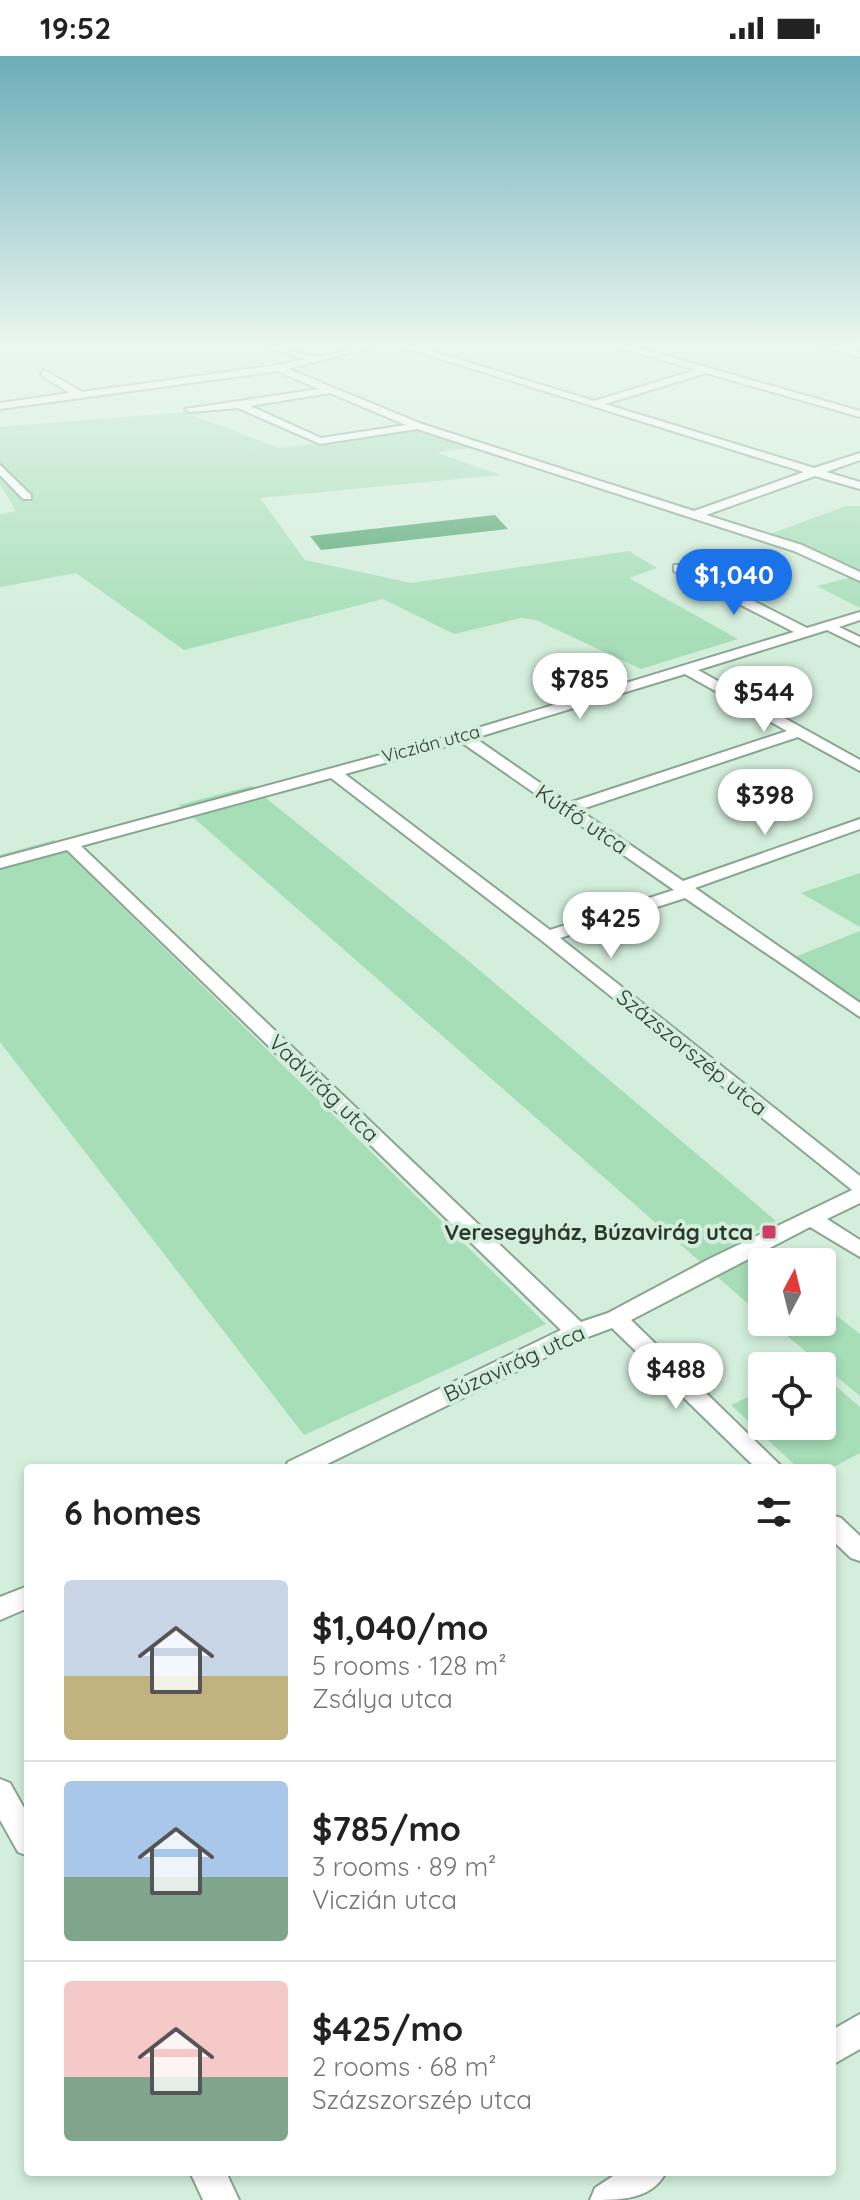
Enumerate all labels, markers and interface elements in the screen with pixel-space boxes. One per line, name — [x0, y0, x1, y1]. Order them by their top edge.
text: 19:52 — [40, 9, 111, 47]
pin: $1,040 — [669, 549, 799, 617]
text: $1,040 — [694, 558, 774, 591]
pin: $785 — [533, 653, 627, 721]
text: $785 — [550, 662, 610, 695]
pin: $544 — [717, 666, 811, 734]
text: $544 — [733, 675, 795, 708]
street label: Viczián utca — [379, 719, 482, 768]
pin: $398 — [718, 769, 812, 837]
street label: Kútfő utca — [530, 778, 634, 860]
text: $398 — [736, 778, 794, 811]
pin: $425 — [564, 892, 658, 960]
text: $425 — [581, 901, 641, 934]
street label: Százszorszép utca — [611, 983, 773, 1121]
street label: Vadvirág utca — [263, 1028, 385, 1148]
place label: Veresegyház, Búzavirág utca — [444, 1218, 753, 1246]
marker: Veresegyház, Búzavirág utca — [760, 1223, 778, 1241]
north arrow — [748, 1248, 836, 1336]
map controls — [748, 1248, 836, 1440]
street label: Búzavirág utca — [439, 1318, 589, 1408]
pin: $488 — [629, 1343, 723, 1411]
text: $488 — [646, 1352, 706, 1385]
button: locate — [748, 1352, 836, 1440]
icon: filters — [752, 1490, 796, 1534]
text: 6 homes — [64, 1491, 201, 1534]
text: $1,040/mo — [312, 1606, 489, 1649]
icon: home — [128, 1612, 224, 1708]
text: 5 rooms · 128 m² — [312, 1649, 506, 1682]
text: Zsálya utca — [312, 1682, 453, 1715]
text: $785/mo — [312, 1807, 461, 1850]
icon: home — [128, 1813, 224, 1909]
text: 3 rooms · 89 m² — [312, 1850, 496, 1883]
text: Viczián utca — [312, 1883, 457, 1916]
text: $425/mo — [312, 2007, 463, 2050]
icon: home — [128, 2013, 224, 2109]
text: 2 rooms · 68 m² — [312, 2050, 497, 2083]
text: Százszorszép utca — [312, 2083, 532, 2116]

